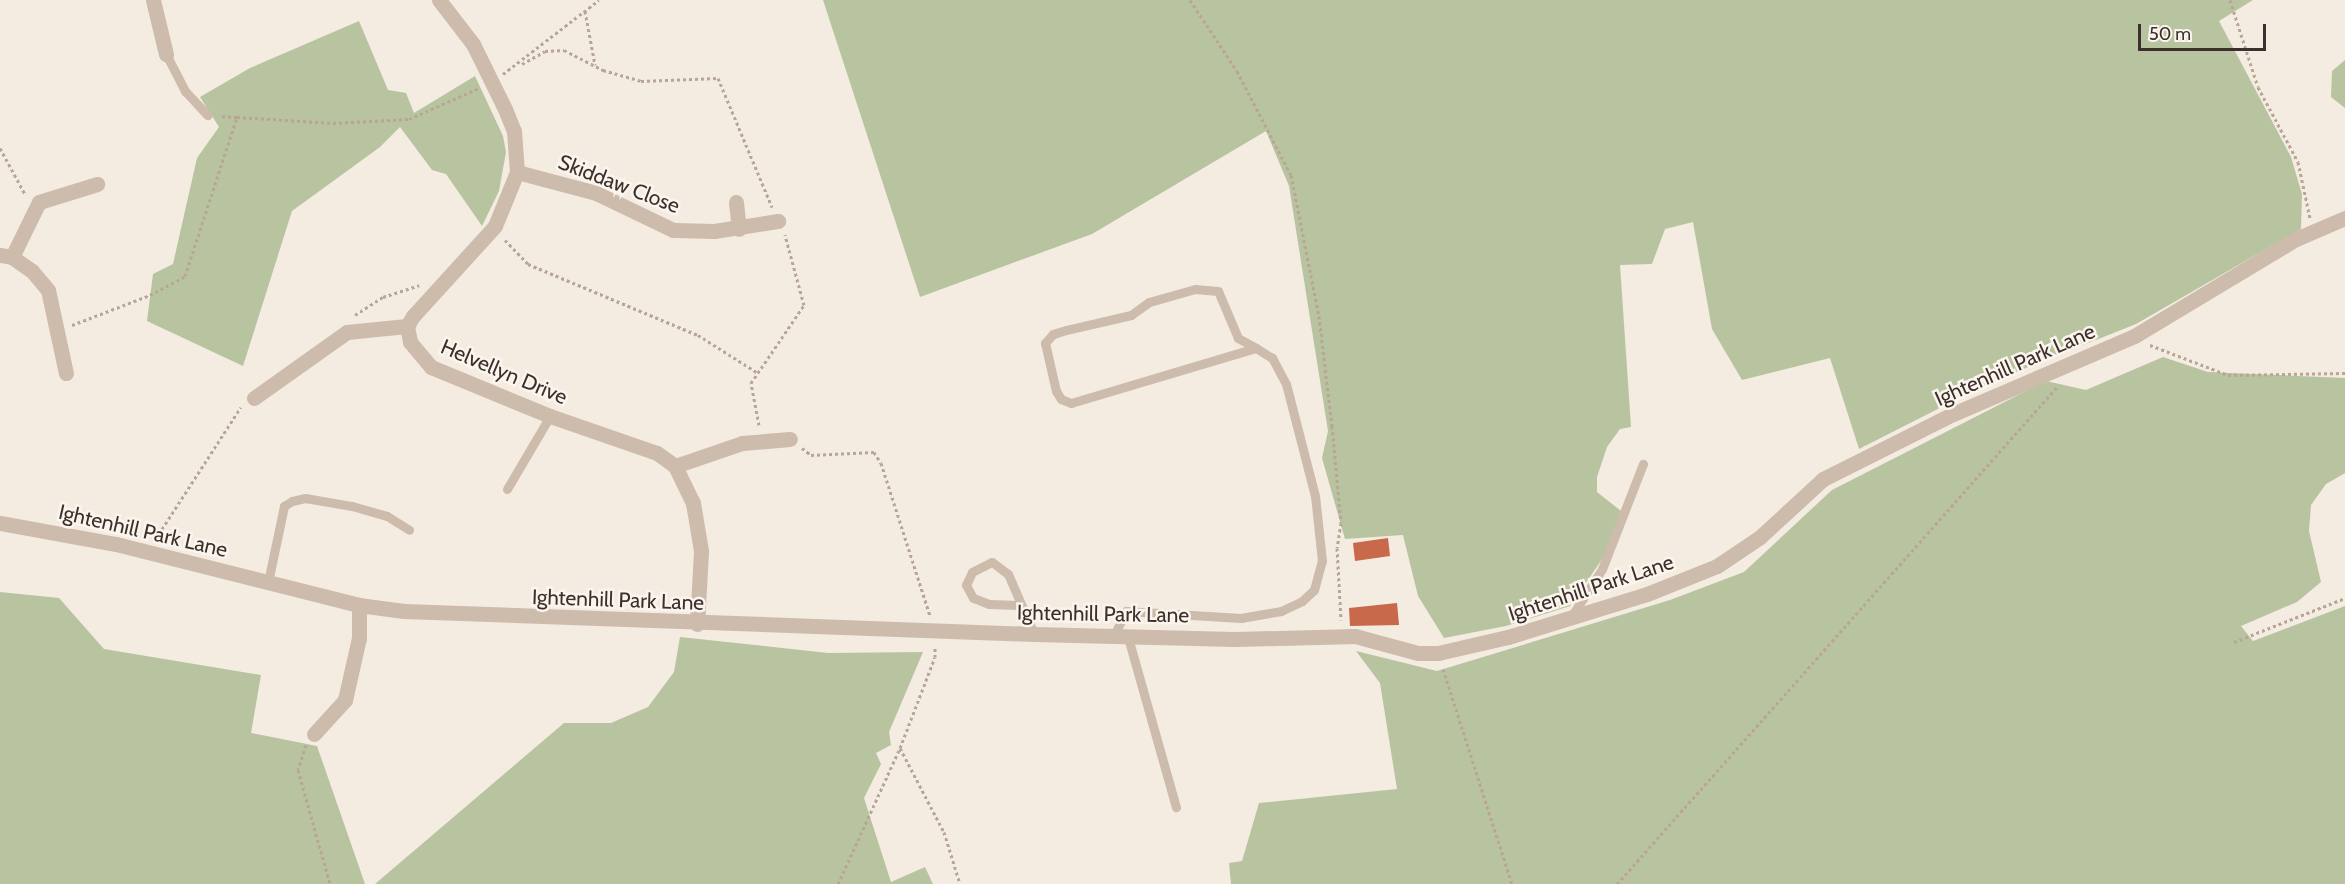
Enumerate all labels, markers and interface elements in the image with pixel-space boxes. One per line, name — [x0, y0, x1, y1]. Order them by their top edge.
scale bar — [2141, 12, 2268, 50]
text: 50 m — [2149, 23, 2191, 45]
street label: Skiddaw Close — [555, 149, 683, 219]
street label: Ightenhill Park Lane — [1931, 318, 2099, 412]
street label: Helvellyn Drive — [437, 334, 571, 410]
street label: Ightenhill Park Lane — [56, 499, 230, 563]
street label: Ightenhill Park Lane — [1505, 549, 1677, 627]
street label: Ightenhill Park Lane — [531, 584, 705, 616]
street label: Ightenhill Park Lane — [1017, 600, 1189, 628]

